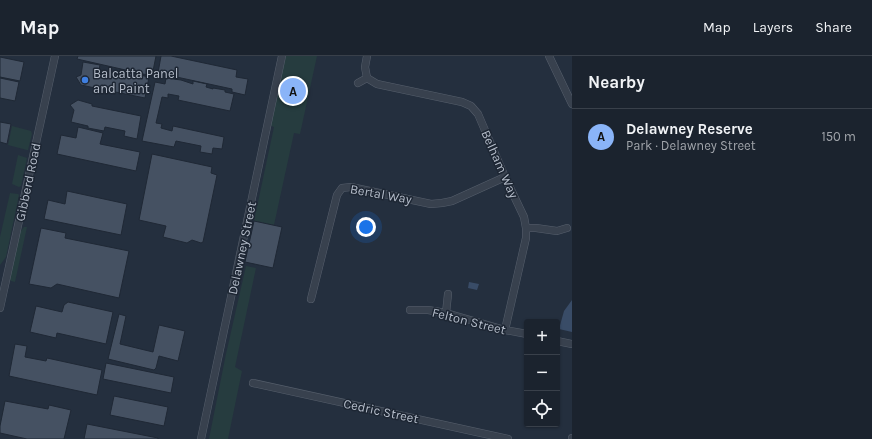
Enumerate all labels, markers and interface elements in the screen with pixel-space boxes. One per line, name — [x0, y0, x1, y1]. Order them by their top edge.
text: Map — [20, 17, 59, 39]
text: Map — [703, 19, 731, 36]
text: Layers — [753, 19, 793, 36]
text: Share — [815, 19, 852, 36]
place label: Balcatta Panel and Paint — [93, 66, 178, 96]
text: Nearby — [588, 72, 645, 92]
marker: Balcatta Panel and Paint — [80, 75, 90, 85]
pin: A — [280, 76, 306, 106]
text: Delawney Reserve — [626, 120, 753, 138]
street label: Belham Way — [478, 128, 522, 200]
text: A — [597, 129, 605, 144]
text: 150 m — [821, 129, 856, 144]
text: Park · Delawney Street — [626, 138, 756, 153]
street label: Gibberd Road — [12, 141, 44, 223]
street label: Bertal Way — [349, 181, 413, 207]
street label: Delawney Street — [225, 200, 259, 296]
your location — [356, 217, 376, 237]
street label: Felton Street — [431, 305, 507, 337]
map controls — [524, 319, 560, 427]
button: + — [524, 319, 560, 355]
button: − — [524, 355, 560, 391]
button: locate — [524, 391, 560, 427]
street label: Cedric Street — [342, 396, 420, 426]

